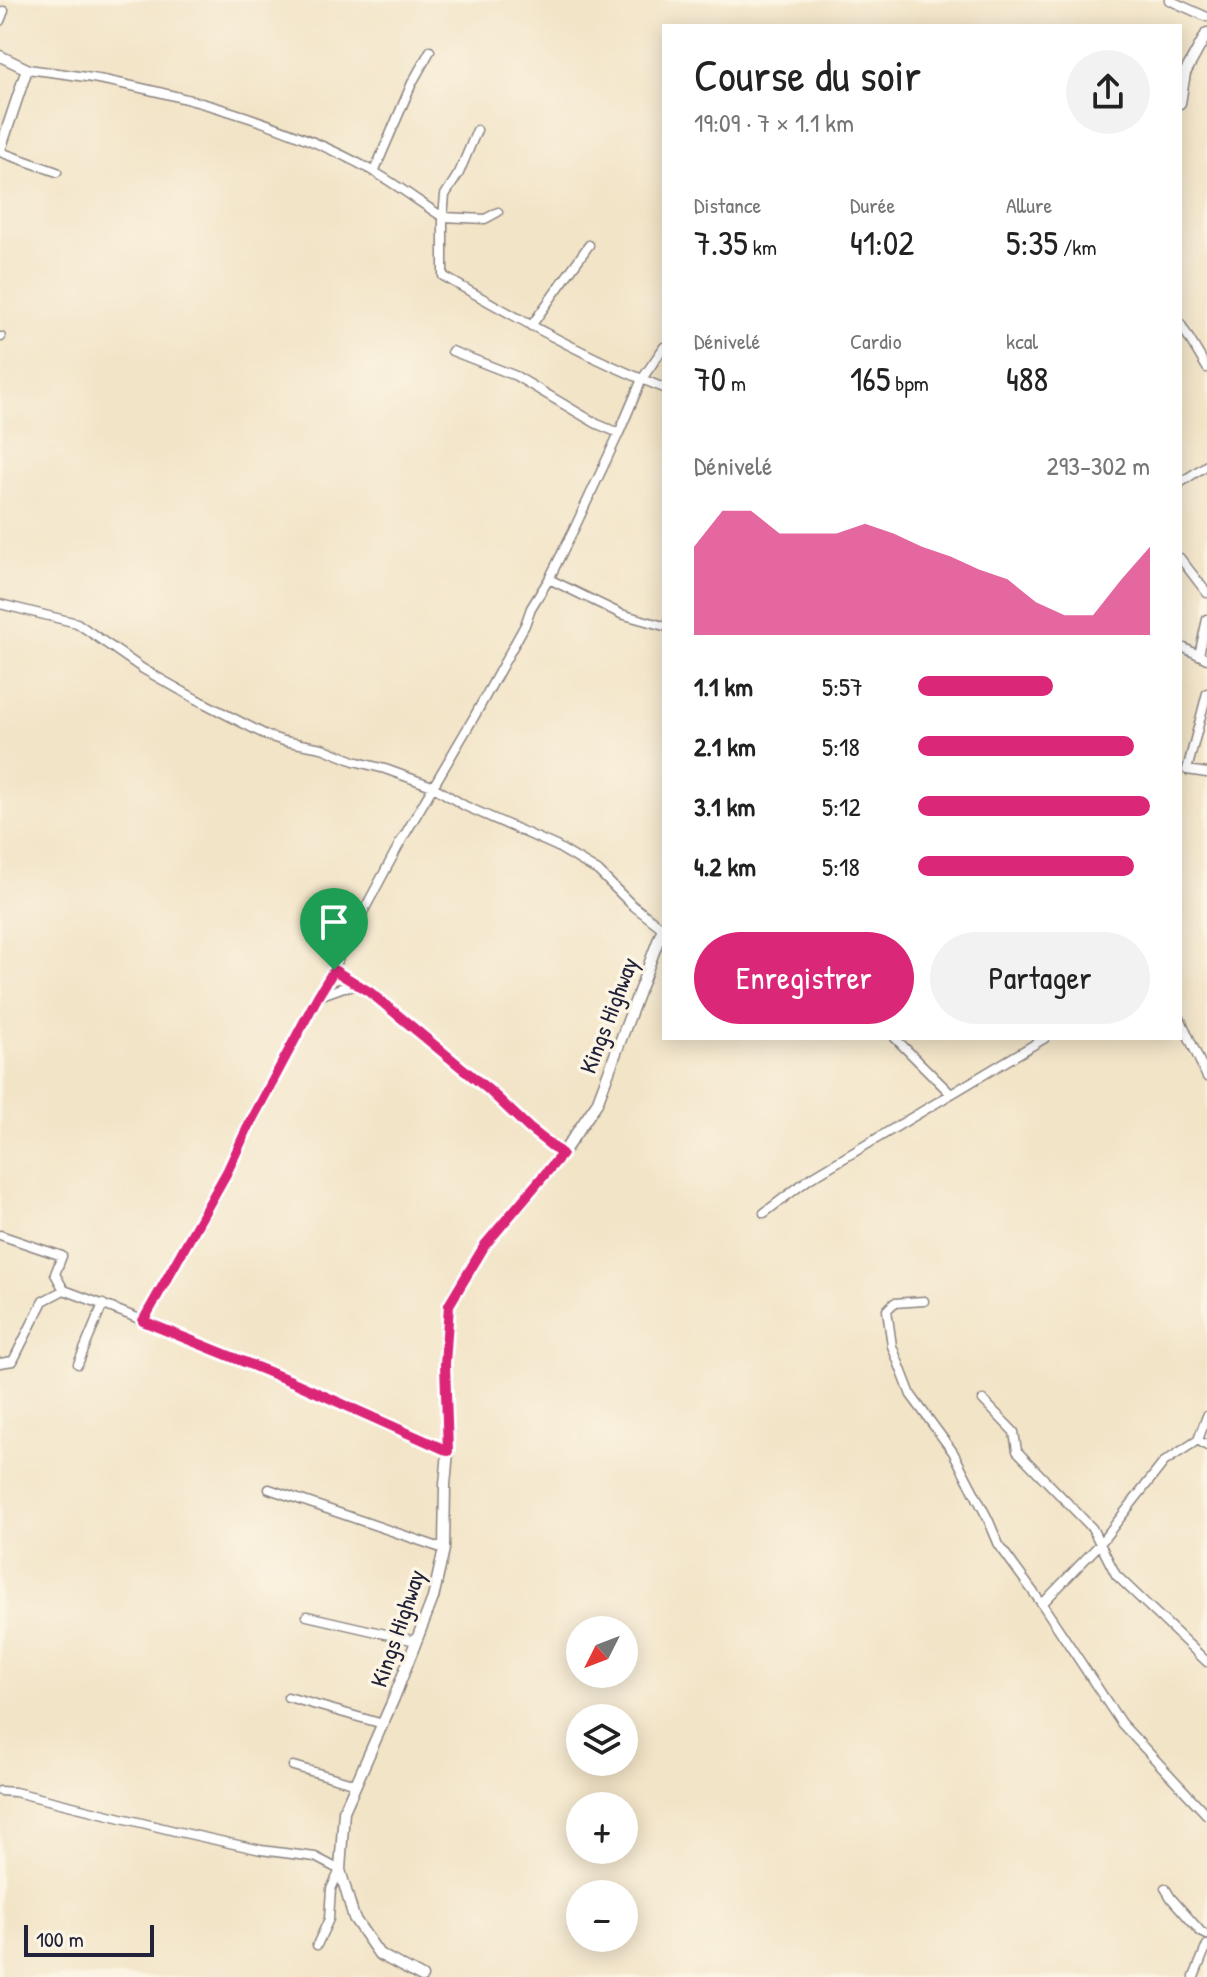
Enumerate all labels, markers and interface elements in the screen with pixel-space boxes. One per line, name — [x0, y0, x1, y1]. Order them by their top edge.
text: Course du soir — [694, 45, 921, 105]
button: share — [1066, 50, 1150, 134]
text: 19:09 · 7 × 1.1 km — [694, 105, 854, 140]
text: Distance — [694, 190, 761, 220]
text: Durée — [850, 190, 895, 220]
text: Allure — [1006, 190, 1052, 220]
text: 7.35 — [694, 220, 748, 266]
text: 41:02 — [850, 220, 914, 266]
text: 5:35 — [1006, 220, 1058, 266]
text: km — [748, 232, 777, 262]
text: /km — [1058, 232, 1096, 262]
text: Dénivelé — [694, 326, 760, 356]
text: Cardio — [850, 326, 902, 356]
text: kcal — [1006, 326, 1038, 356]
text: 70 — [694, 356, 726, 402]
text: 165 — [850, 356, 890, 402]
text: 488 — [1006, 356, 1048, 402]
text: m — [726, 368, 746, 398]
text: bpm — [890, 368, 929, 398]
text: Dénivelé — [694, 448, 772, 483]
text: 293–302 m — [1047, 448, 1150, 483]
text: 1.1 km — [694, 669, 753, 704]
text: 5:57 — [822, 669, 863, 704]
text: 2.1 km — [694, 729, 756, 764]
text: 5:18 — [822, 729, 860, 764]
text: 3.1 km — [694, 789, 755, 824]
text: 5:12 — [822, 789, 861, 824]
text: 4.2 km — [694, 849, 756, 884]
text: 5:18 — [822, 849, 860, 884]
pin — [300, 888, 368, 970]
icon: arrive — [312, 900, 356, 944]
button: Enregistrer — [694, 932, 914, 1024]
button: Partager — [930, 932, 1150, 1024]
street label: Kings Highway — [571, 952, 645, 1078]
street label: Kings Highway — [362, 1565, 432, 1691]
north arrow — [566, 1616, 638, 1688]
map controls — [566, 1616, 638, 1952]
button: layers — [566, 1704, 638, 1776]
button: + — [566, 1792, 638, 1864]
button: − — [566, 1880, 638, 1952]
scale bar — [24, 1921, 154, 1957]
text: 100 m — [36, 1924, 84, 1954]

